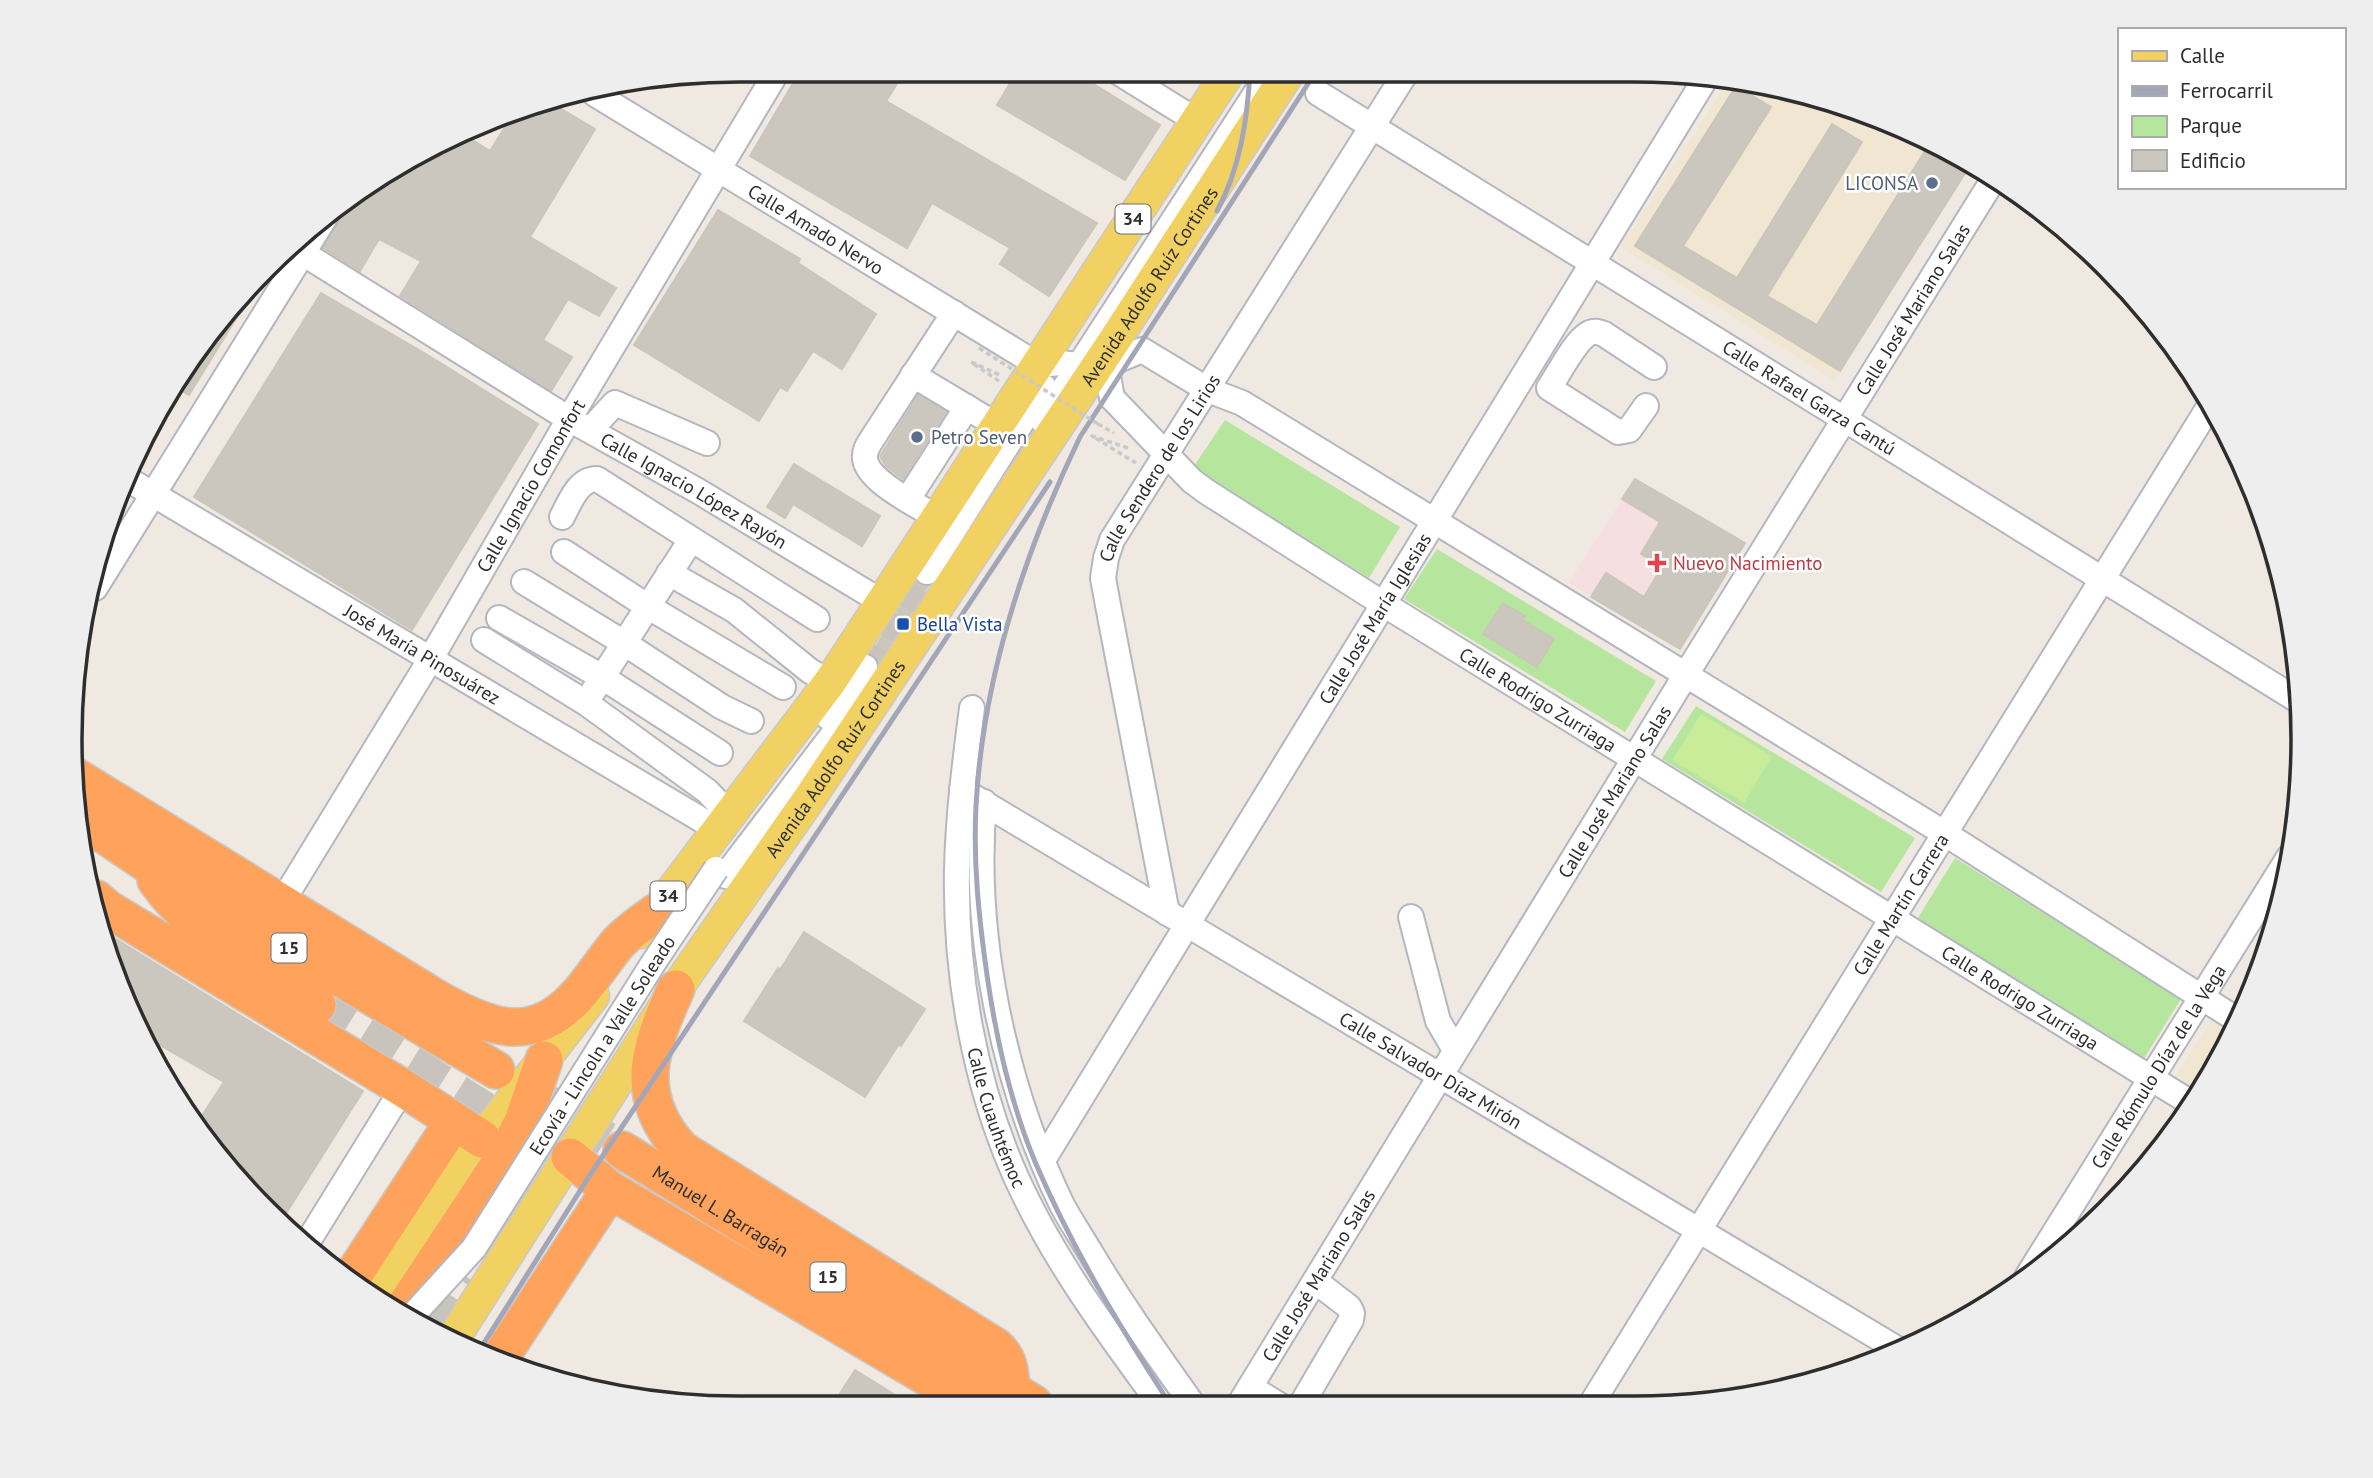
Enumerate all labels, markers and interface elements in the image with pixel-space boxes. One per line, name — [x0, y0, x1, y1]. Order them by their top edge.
legend — [2118, 28, 2345, 189]
text: Calle — [2180, 42, 2225, 69]
text: Ferrocarril — [2180, 77, 2273, 104]
text: Parque — [2180, 112, 2242, 139]
text: Edificio — [2180, 147, 2246, 174]
place label: LICONSA — [1845, 171, 1918, 195]
marker: LICONSA — [1924, 175, 1940, 191]
street label: Calle Amado Nervo — [744, 179, 888, 280]
street label: Avenida Adolfo Ruíz Cortines — [1075, 182, 1223, 391]
road number: 34 — [1116, 204, 1150, 233]
street label: Calle José Mariano Salas — [1850, 219, 1975, 400]
street label: Calle Rafael Garza Cantú — [1718, 335, 1901, 460]
street label: Calle Sendero de los Lirios — [1094, 370, 1225, 565]
street label: Calle Ignacio Comonfort — [471, 394, 590, 577]
place label: Petro Seven — [931, 425, 1027, 449]
street label: Calle Ignacio López Rayón — [596, 427, 792, 554]
marker: Petro Seven — [909, 429, 925, 445]
street label: Calle José María Iglesias — [1313, 529, 1436, 708]
place label: Nuevo Nacimiento — [1673, 551, 1822, 575]
marker: Nuevo Nacimiento — [1647, 553, 1667, 573]
street label: José María Pinosuárez — [339, 598, 505, 710]
place label: Bella Vista — [917, 612, 1003, 636]
marker: Bella Vista — [895, 616, 911, 632]
street label: Calle Rodrigo Zurriaga — [1455, 642, 1621, 757]
street label: Avenida Adolfo Ruíz Cortines — [760, 655, 910, 862]
street label: Calle José Mariano Salas — [1552, 701, 1676, 882]
street label: Calle Martín Carrera — [1848, 829, 1954, 980]
road number: 34 — [650, 882, 686, 911]
street label: Ecovía - Lincoln a Valle Soleado — [524, 931, 680, 1159]
road number: 15 — [272, 933, 306, 962]
street label: Calle Rodrigo Zurriaga — [1937, 940, 2103, 1055]
street label: Calle Rómulo Díaz de la Vega — [2086, 960, 2231, 1173]
street label: Calle Salvador Díaz Mirón — [1335, 1006, 1526, 1134]
street label: Calle Cuauhtémoc — [962, 1045, 1031, 1192]
street label: Manuel L. Barragán — [648, 1160, 793, 1262]
street label: Calle José Mariano Salas — [1256, 1185, 1380, 1366]
road number: 15 — [810, 1262, 846, 1292]

